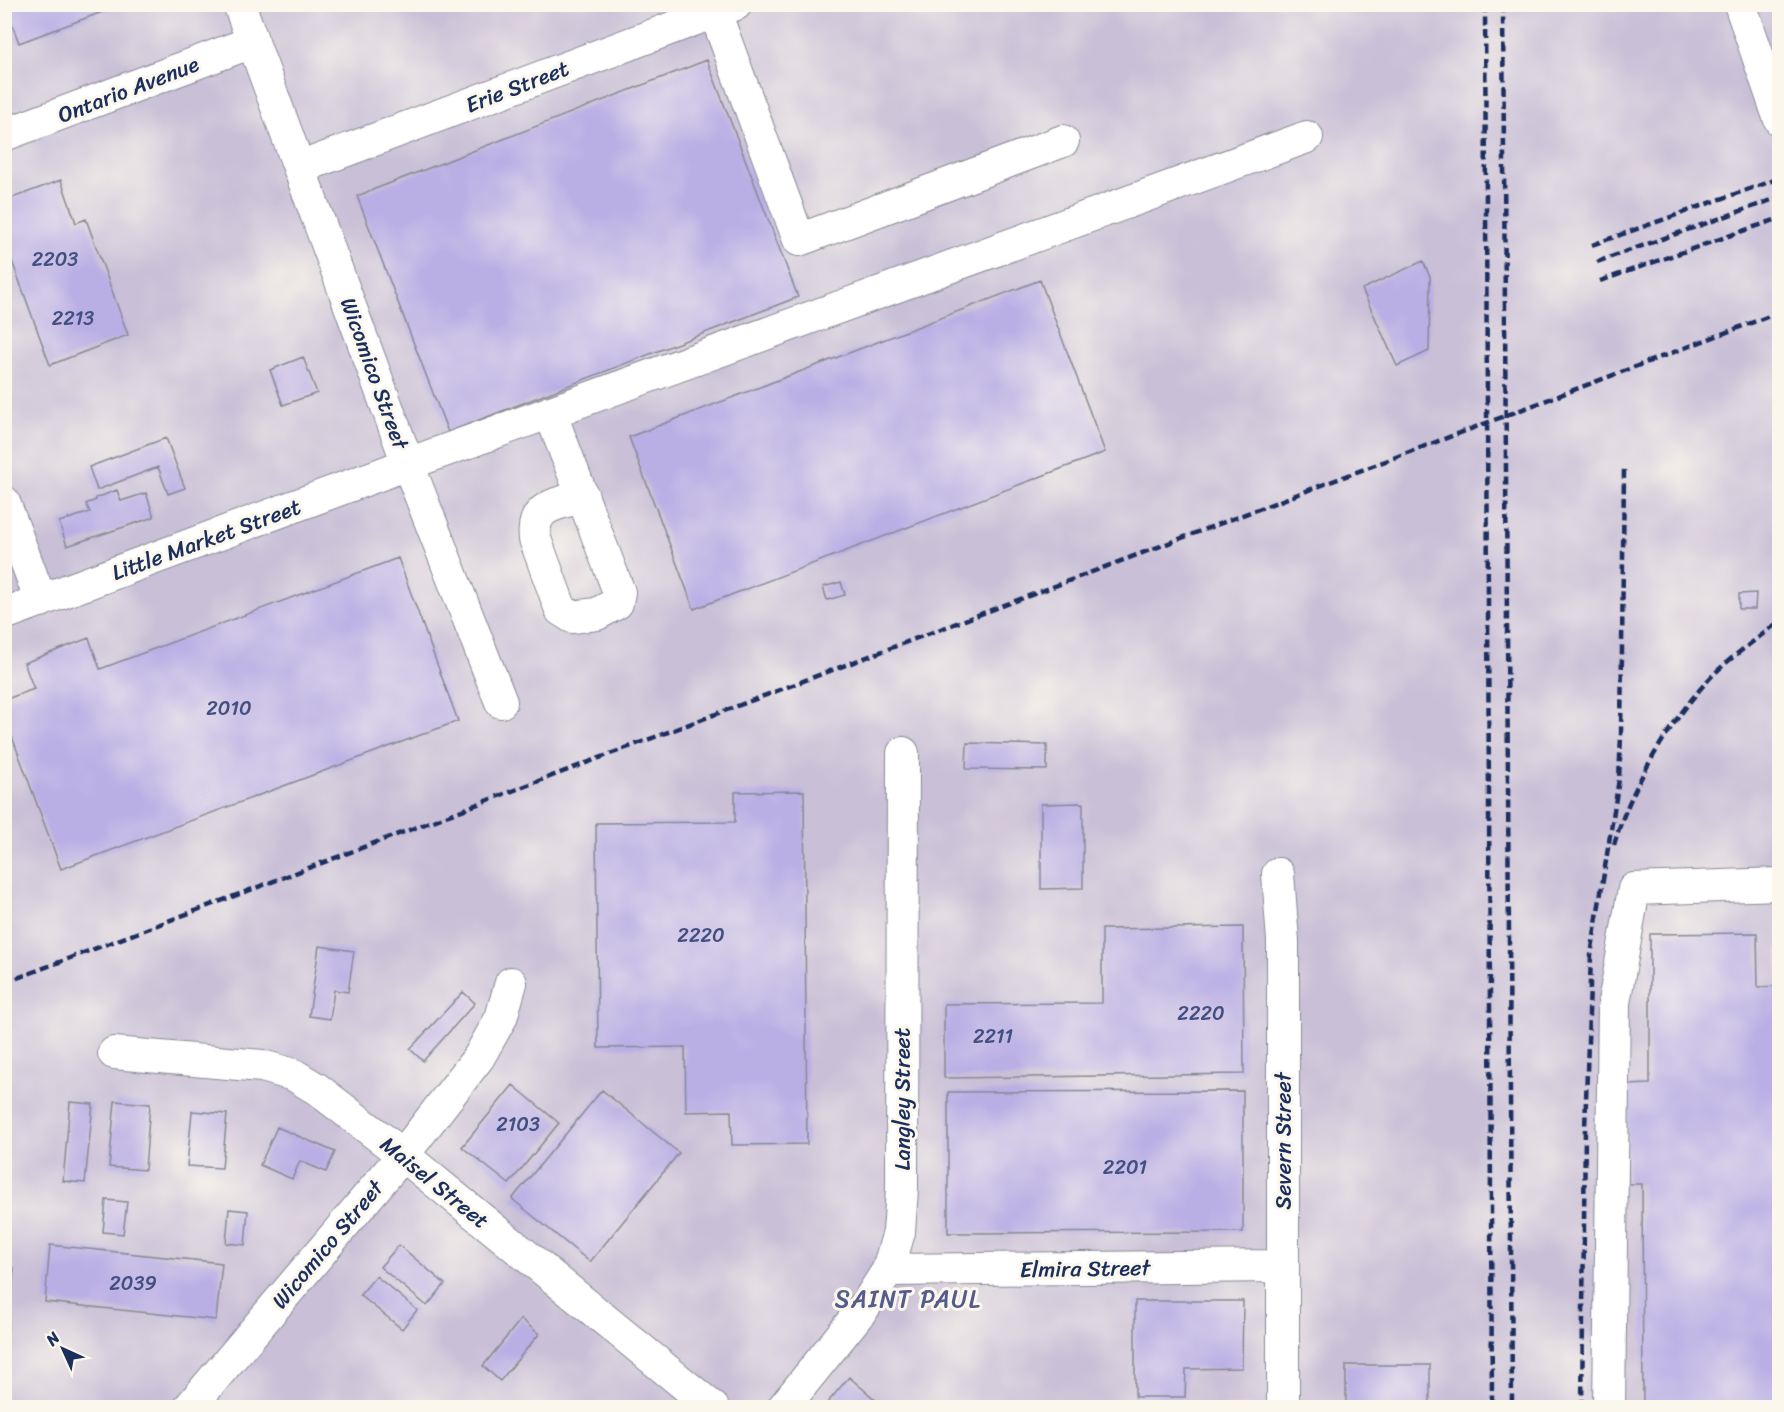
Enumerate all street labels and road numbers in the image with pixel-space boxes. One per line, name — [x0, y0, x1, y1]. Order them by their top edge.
street label: Ontario Avenue — [52, 44, 205, 134]
street label: Erie Street — [460, 49, 575, 124]
street label: Wicomico Street — [329, 292, 420, 456]
street label: Little Market Street — [106, 487, 307, 592]
street label: Langley Street — [883, 1027, 922, 1170]
street label: Severn Street — [1264, 1071, 1303, 1210]
street label: Maisel Street — [371, 1126, 498, 1239]
street label: Wicomico Street — [261, 1170, 394, 1318]
street label: Elmira Street — [1019, 1248, 1152, 1289]

